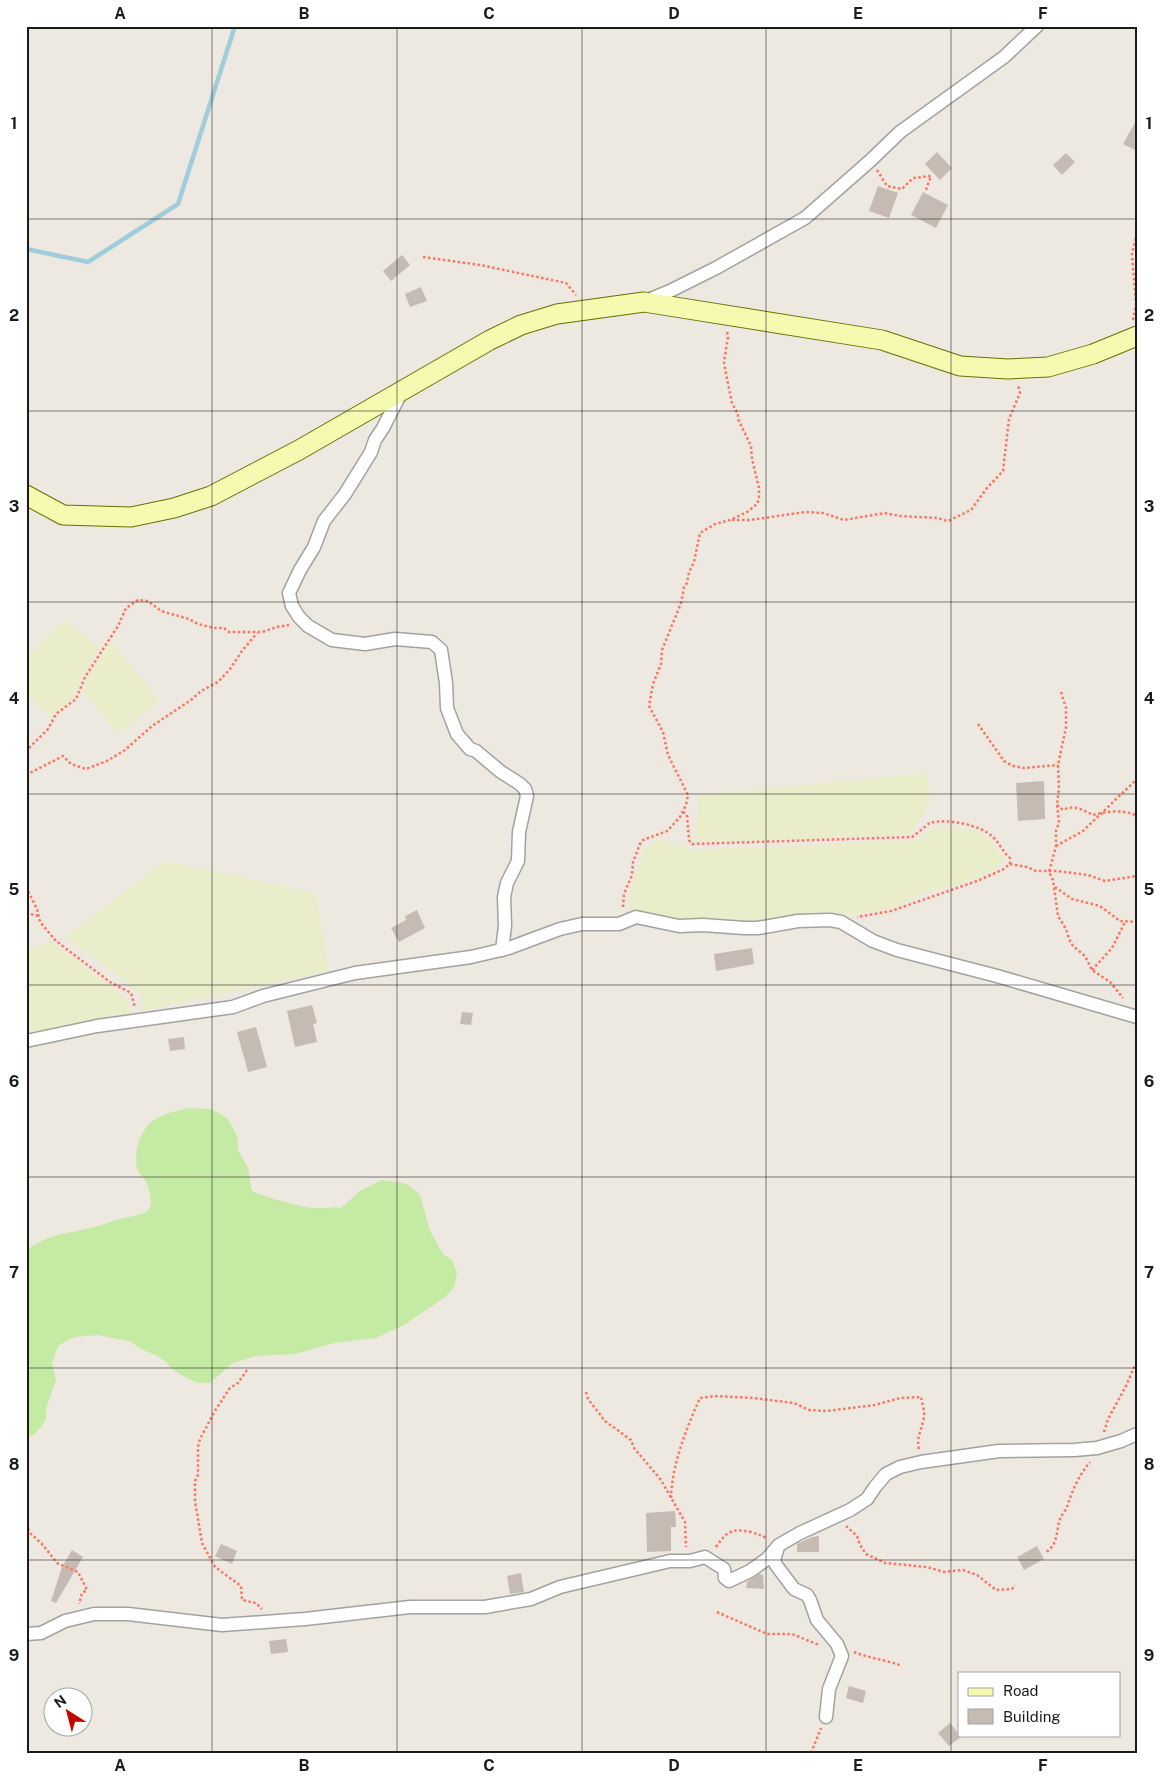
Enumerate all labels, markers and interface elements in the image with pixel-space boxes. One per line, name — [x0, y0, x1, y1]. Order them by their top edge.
text: A — [114, 4, 126, 23]
text: B — [299, 4, 310, 23]
text: C — [483, 4, 495, 23]
text: D — [668, 4, 680, 23]
text: E — [853, 4, 863, 23]
text: F — [1038, 4, 1048, 23]
text: 1 — [11, 114, 17, 133]
text: 1 — [1146, 114, 1152, 133]
text: 2 — [9, 306, 19, 325]
text: 2 — [1144, 306, 1154, 325]
text: 3 — [9, 497, 19, 516]
text: 3 — [1144, 497, 1154, 516]
text: 4 — [9, 689, 20, 708]
text: 4 — [1144, 689, 1155, 708]
text: 5 — [9, 880, 20, 899]
text: 5 — [1144, 880, 1155, 899]
text: 6 — [9, 1072, 19, 1091]
text: 6 — [1144, 1072, 1154, 1091]
text: 7 — [9, 1263, 19, 1282]
text: 7 — [1144, 1263, 1154, 1282]
text: 8 — [9, 1455, 20, 1474]
text: 8 — [1144, 1455, 1155, 1474]
text: 9 — [9, 1646, 19, 1665]
text: 9 — [1144, 1646, 1154, 1665]
legend — [958, 1672, 1120, 1736]
text: Road — [1003, 1682, 1039, 1699]
north arrow — [42, 1686, 92, 1736]
text: N — [51, 1692, 69, 1711]
text: Building — [1003, 1708, 1061, 1725]
text: A — [114, 1756, 126, 1775]
text: B — [299, 1756, 310, 1775]
text: C — [483, 1756, 495, 1775]
text: D — [668, 1756, 680, 1775]
text: E — [853, 1756, 863, 1775]
text: F — [1038, 1756, 1048, 1775]

